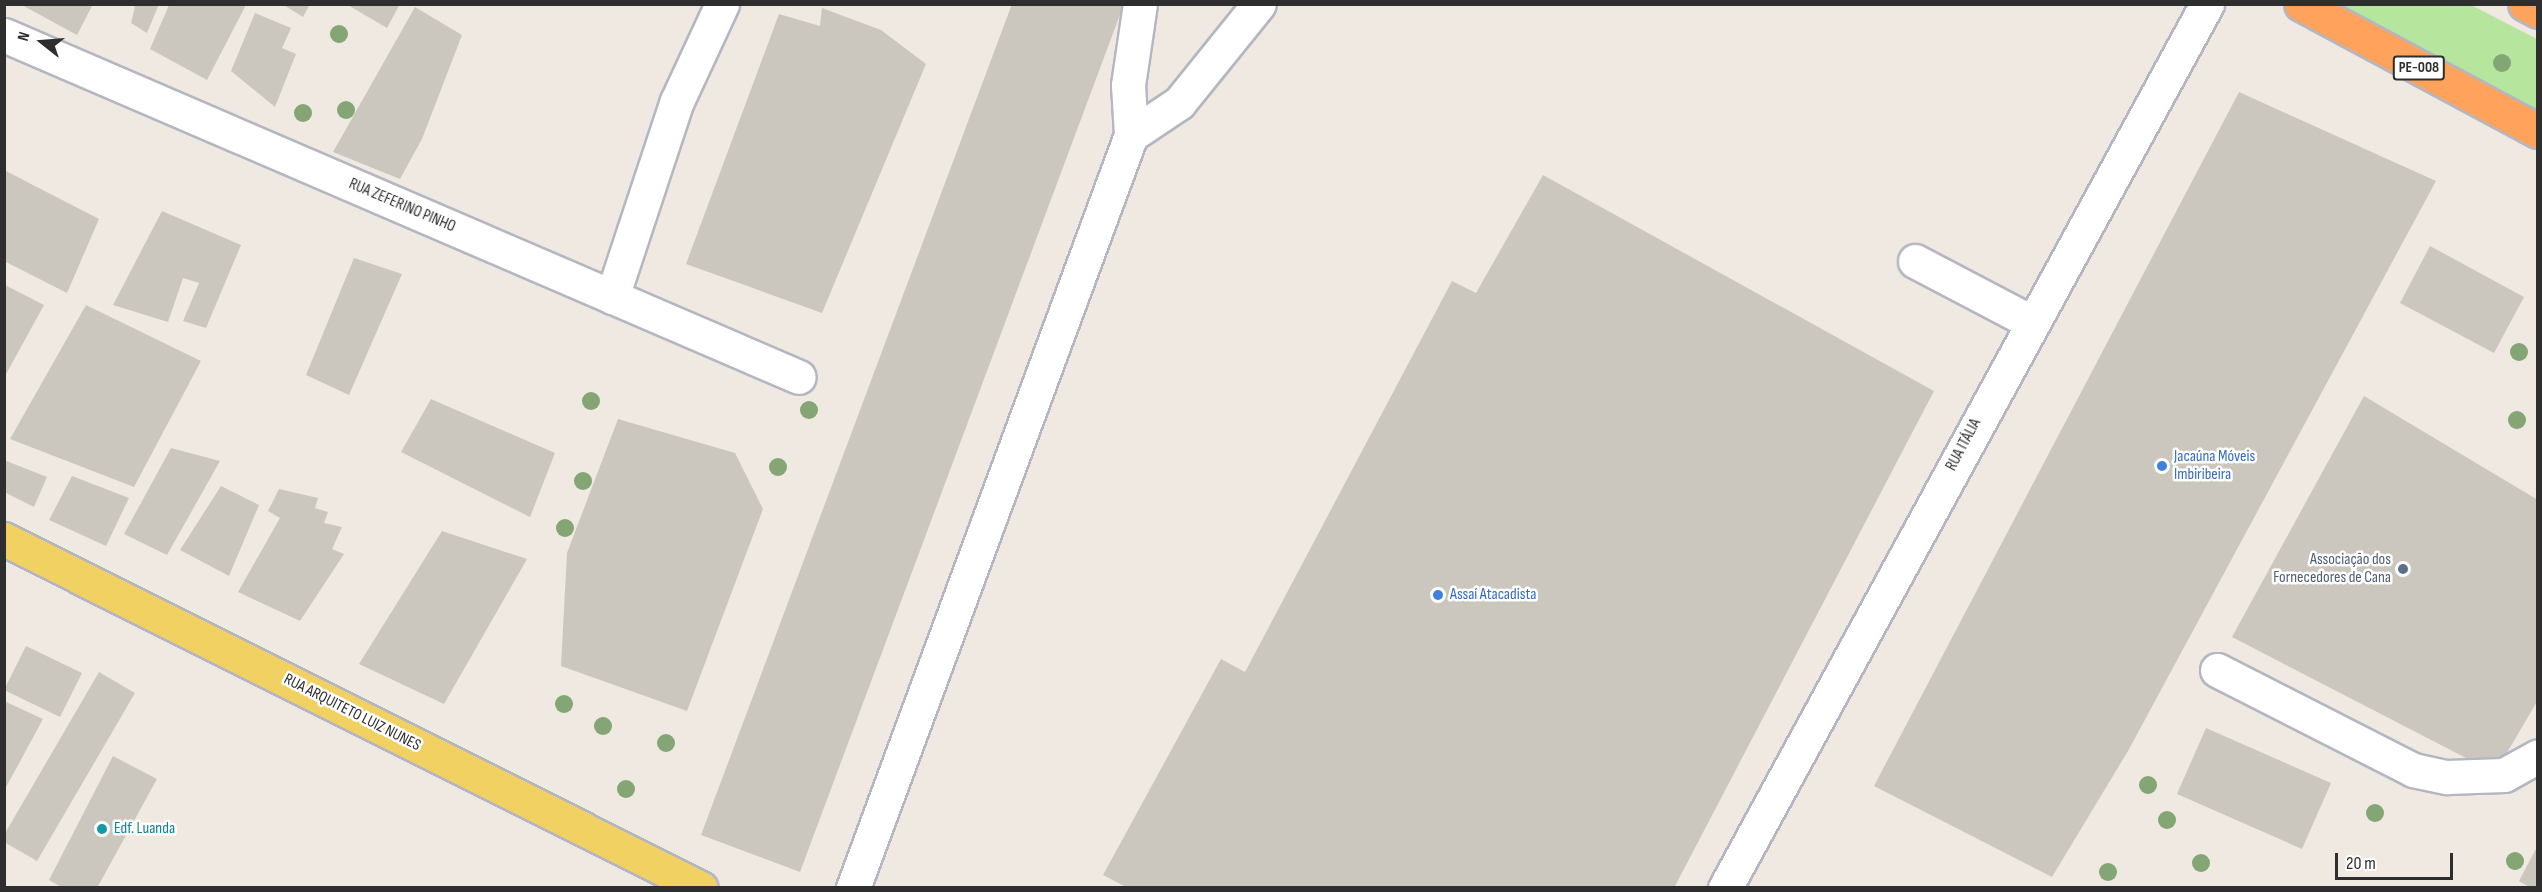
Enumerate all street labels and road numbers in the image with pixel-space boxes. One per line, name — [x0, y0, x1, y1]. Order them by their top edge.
road number: PE-008 — [2392, 56, 2446, 80]
street label: RUA ZEFERINO PINHO — [346, 175, 458, 237]
street label: RUA ITÁLIA — [1942, 416, 1986, 474]
street label: RUA ARQUITETO LUIZ NUNES — [280, 670, 424, 756]

